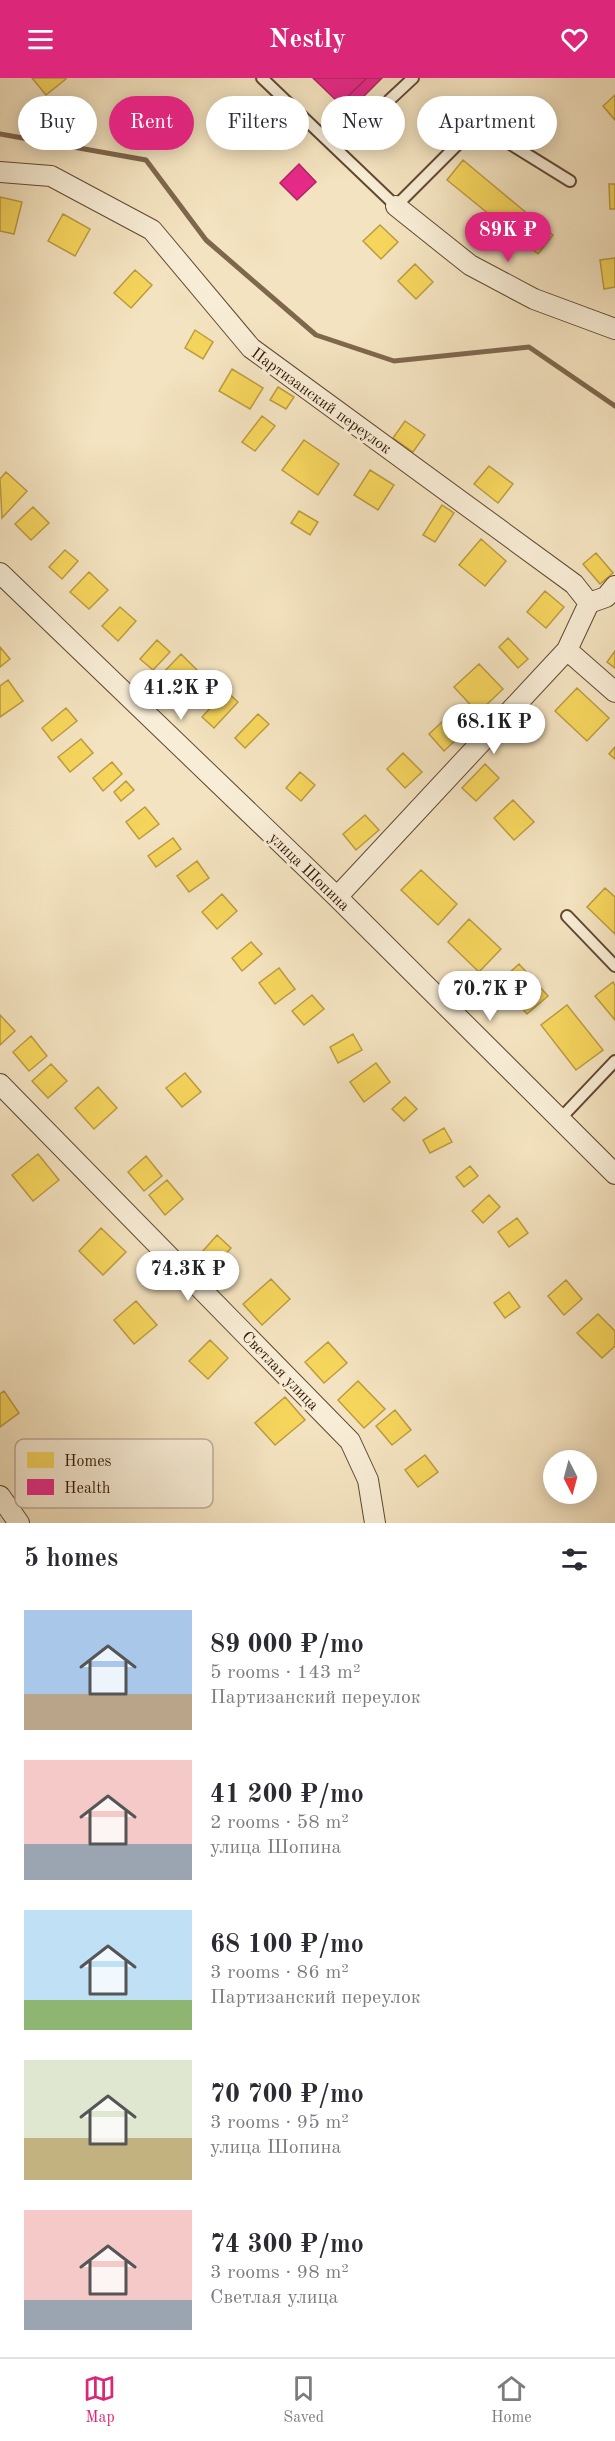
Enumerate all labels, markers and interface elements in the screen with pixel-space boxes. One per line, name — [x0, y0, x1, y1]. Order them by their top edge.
icon: menu — [24, 23, 57, 56]
icon: heart — [558, 23, 591, 56]
text: Nestly — [269, 26, 346, 53]
chip: Buy — [18, 96, 97, 150]
chip: Rent — [109, 96, 194, 150]
chip: Filters — [206, 96, 309, 150]
chip: New — [321, 96, 405, 150]
chip: Apartment — [417, 96, 557, 150]
pin: 89K ₽ — [466, 212, 550, 263]
text: 89K ₽ — [479, 221, 537, 241]
street label: Партизанский переулок — [248, 346, 394, 458]
pin: 41.2K ₽ — [126, 670, 236, 721]
text: 41.2K ₽ — [143, 679, 219, 699]
pin: 68.1K ₽ — [439, 704, 549, 755]
text: 68.1K ₽ — [456, 713, 532, 733]
street label: улица Шопина — [265, 830, 352, 915]
pin: 70.7K ₽ — [435, 971, 545, 1022]
text: 70.7K ₽ — [452, 980, 528, 1000]
pin: 74.3K ₽ — [133, 1251, 243, 1302]
text: 74.3K ₽ — [150, 1260, 226, 1280]
street label: Светлая улица — [238, 1329, 321, 1414]
legend — [15, 1439, 213, 1508]
north arrow — [543, 1450, 597, 1504]
map controls — [543, 1450, 597, 1504]
text: Homes — [64, 1454, 112, 1470]
text: Health — [64, 1481, 111, 1497]
icon: filters — [558, 1543, 591, 1576]
text: 5 homes — [24, 1546, 118, 1572]
text: 89 000 ₽/mo — [210, 1632, 364, 1658]
icon: home — [72, 1634, 144, 1706]
text: 5 rooms · 143 m² — [210, 1663, 360, 1683]
text: Партизанский переулок — [210, 1688, 421, 1708]
text: 41 200 ₽/mo — [210, 1782, 364, 1808]
icon: home — [72, 1784, 144, 1856]
text: 2 rooms · 58 m² — [210, 1813, 349, 1833]
text: улица Шопина — [210, 1838, 341, 1858]
text: 68 100 ₽/mo — [210, 1932, 364, 1958]
icon: home — [72, 1934, 144, 2006]
text: 3 rooms · 86 m² — [210, 1963, 349, 1983]
text: Партизанский переулок — [210, 1988, 421, 2008]
text: 70 700 ₽/mo — [210, 2082, 364, 2108]
icon: home — [72, 2084, 144, 2156]
text: 3 rooms · 95 m² — [210, 2113, 349, 2133]
text: улица Шопина — [210, 2138, 341, 2158]
text: 74 300 ₽/mo — [210, 2232, 364, 2258]
icon: home — [72, 2234, 144, 2306]
text: 3 rooms · 98 m² — [210, 2263, 349, 2283]
text: Светлая улица — [210, 2288, 338, 2308]
tab: Map — [83, 2372, 116, 2428]
tab: Saved — [283, 2372, 324, 2428]
tab: Home — [491, 2372, 532, 2428]

